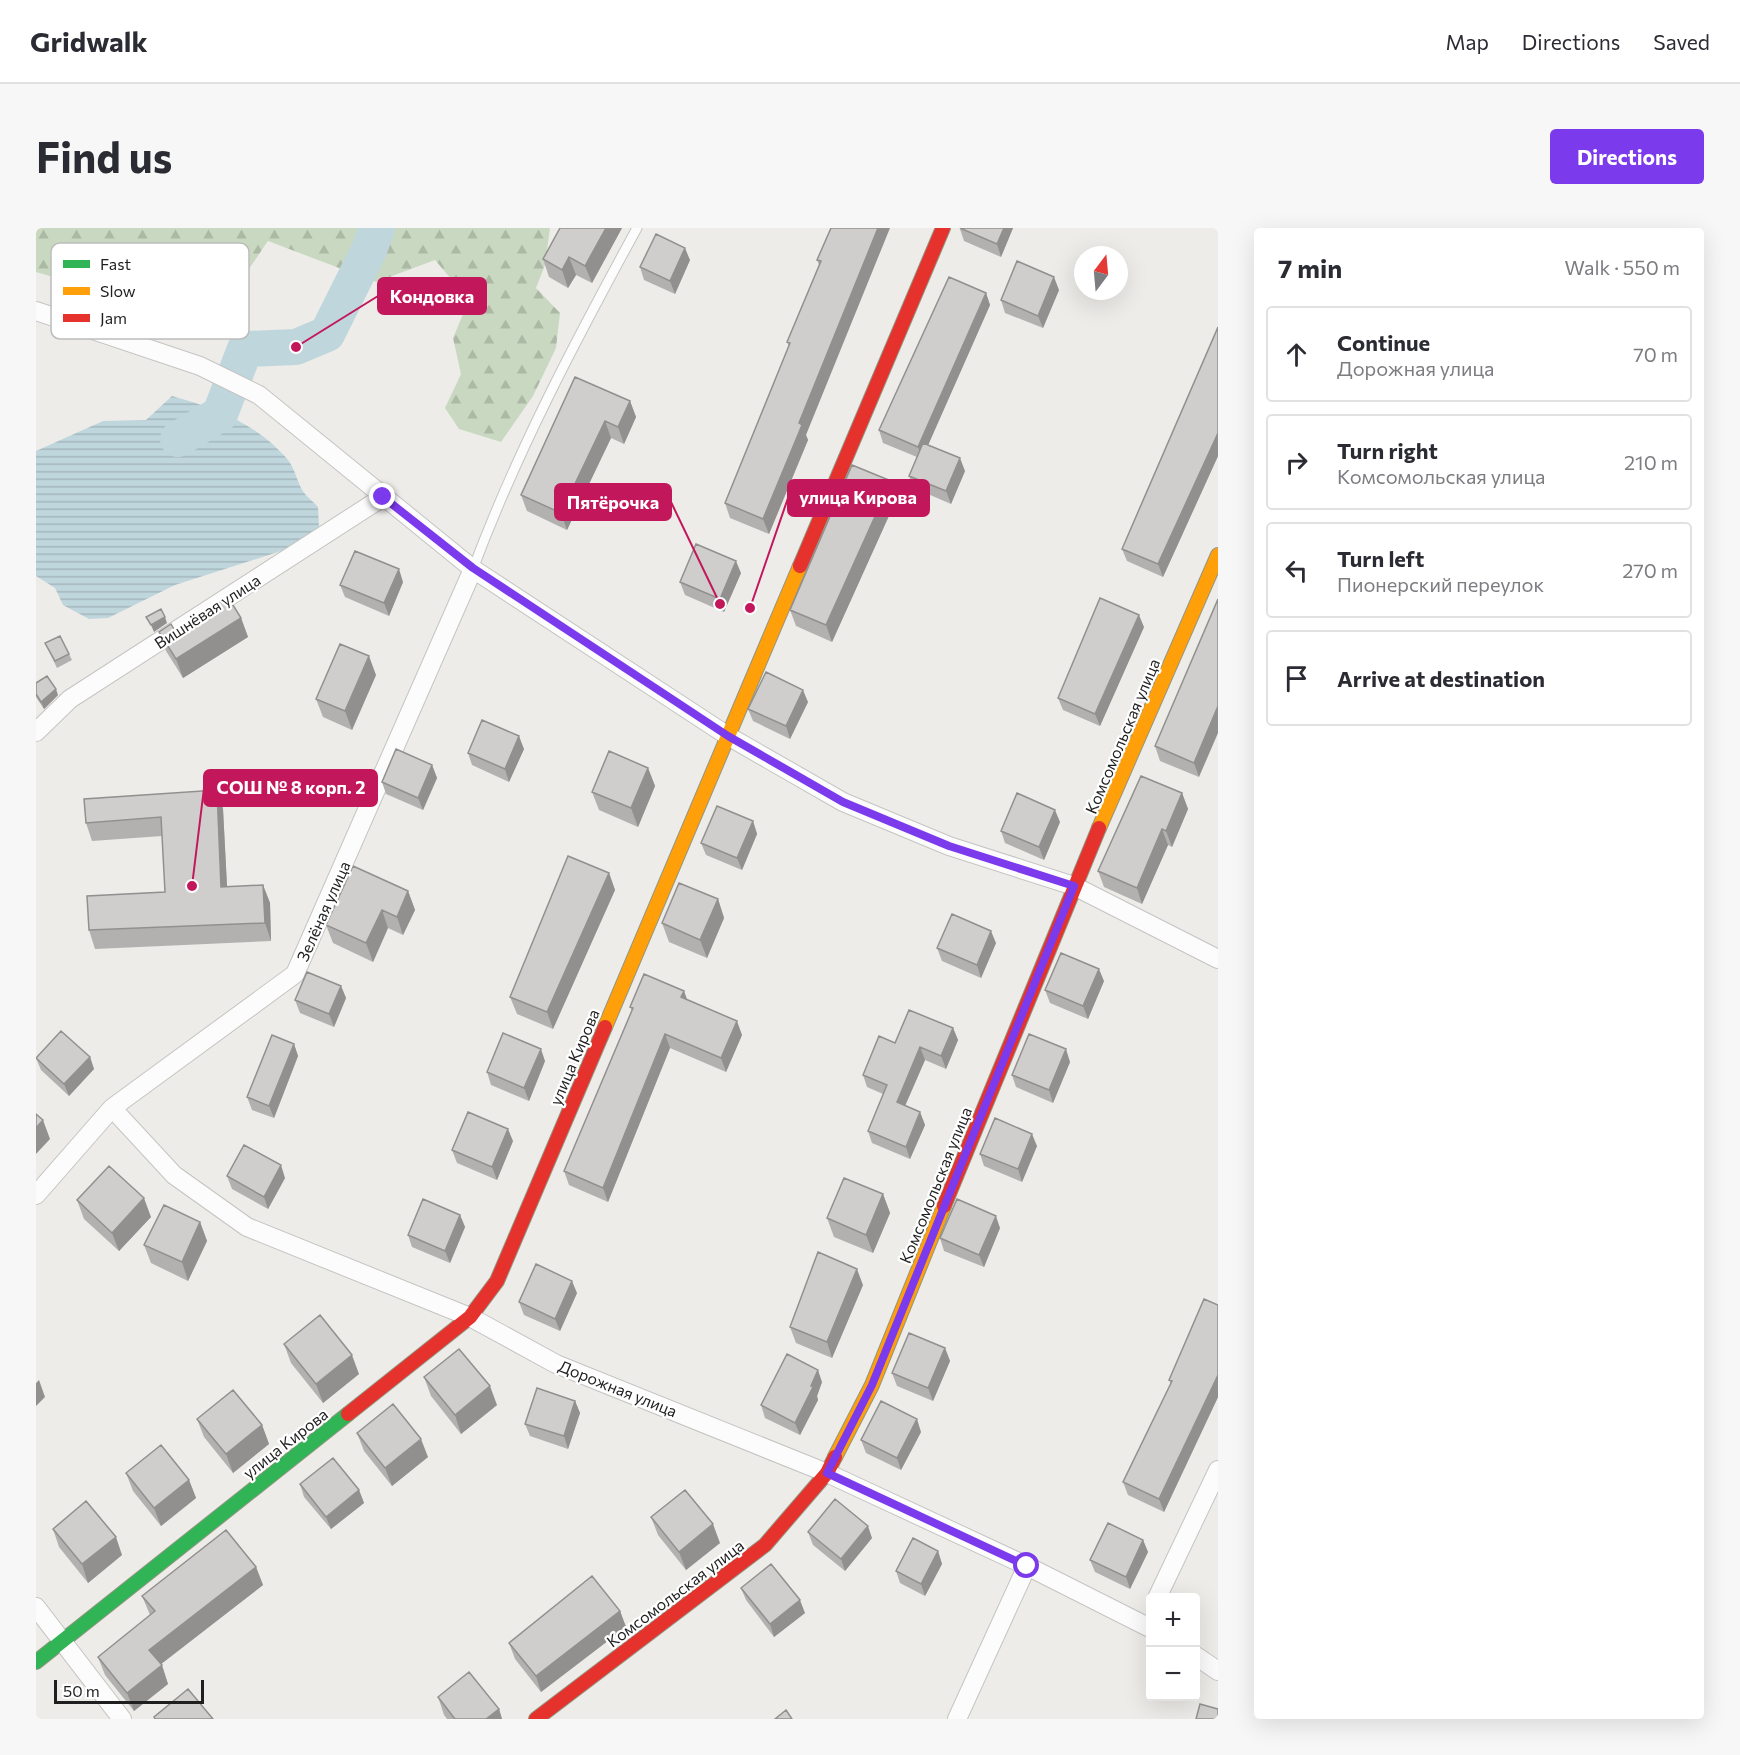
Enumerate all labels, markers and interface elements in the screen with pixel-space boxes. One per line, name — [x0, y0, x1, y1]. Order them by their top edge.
text: Gridwalk — [30, 24, 148, 58]
text: Map — [1446, 29, 1489, 54]
text: Directions — [1522, 29, 1620, 54]
text: Saved — [1653, 29, 1710, 54]
button: Directions — [1550, 129, 1704, 184]
text: Find us — [36, 130, 172, 182]
legend — [51, 243, 249, 339]
north arrow — [1074, 246, 1128, 300]
text: 7 min — [1278, 252, 1342, 283]
text: Fast — [100, 254, 131, 273]
text: Walk · 550 m — [1565, 255, 1680, 279]
callout: Кондовка — [378, 278, 486, 314]
text: Slow — [100, 281, 136, 300]
text: Кондовка — [390, 285, 474, 307]
text: Jam — [100, 308, 127, 327]
text: Continue — [1337, 329, 1430, 356]
icon: ahead — [1280, 338, 1313, 371]
text: 70 m — [1633, 342, 1678, 366]
text: Дорожная улица — [1337, 356, 1494, 380]
text: Turn right — [1337, 437, 1438, 464]
icon: right — [1280, 446, 1313, 479]
text: 210 m — [1624, 450, 1678, 474]
text: Комсомольская улица — [1337, 464, 1545, 488]
callout: улица Кирова — [788, 480, 929, 516]
route end — [369, 483, 395, 509]
callout: Пятёрочка — [555, 484, 671, 520]
text: улица Кирова — [799, 486, 917, 508]
text: Пятёрочка — [567, 491, 659, 513]
text: Turn left — [1337, 545, 1424, 572]
icon: left — [1280, 554, 1313, 587]
text: 270 m — [1622, 558, 1678, 582]
street label: Вишнёвая улица — [151, 570, 263, 652]
text: Пионерский переулок — [1337, 572, 1544, 596]
street label: Комсомольская улица — [1081, 656, 1163, 816]
icon: arrive — [1280, 662, 1313, 695]
text: Arrive at destination — [1337, 665, 1545, 692]
callout: СОШ № 8 корп. 2 — [204, 770, 377, 806]
text: СОШ № 8 корп. 2 — [217, 776, 365, 798]
street label: Зелёная улица — [292, 858, 354, 964]
street label: улица Кирова — [545, 1006, 603, 1108]
street label: Комсомольская улица — [895, 1104, 975, 1266]
street label: Дорожная улица — [556, 1356, 680, 1420]
street label: улица Кирова — [239, 1404, 331, 1482]
street label: Комсомольская улица — [603, 1535, 747, 1651]
route start — [1013, 1552, 1039, 1578]
map controls — [1146, 1593, 1200, 1701]
button: + — [1146, 1593, 1200, 1647]
button: − — [1146, 1647, 1200, 1701]
scale bar — [54, 1677, 204, 1704]
text: 50 m — [63, 1681, 100, 1700]

